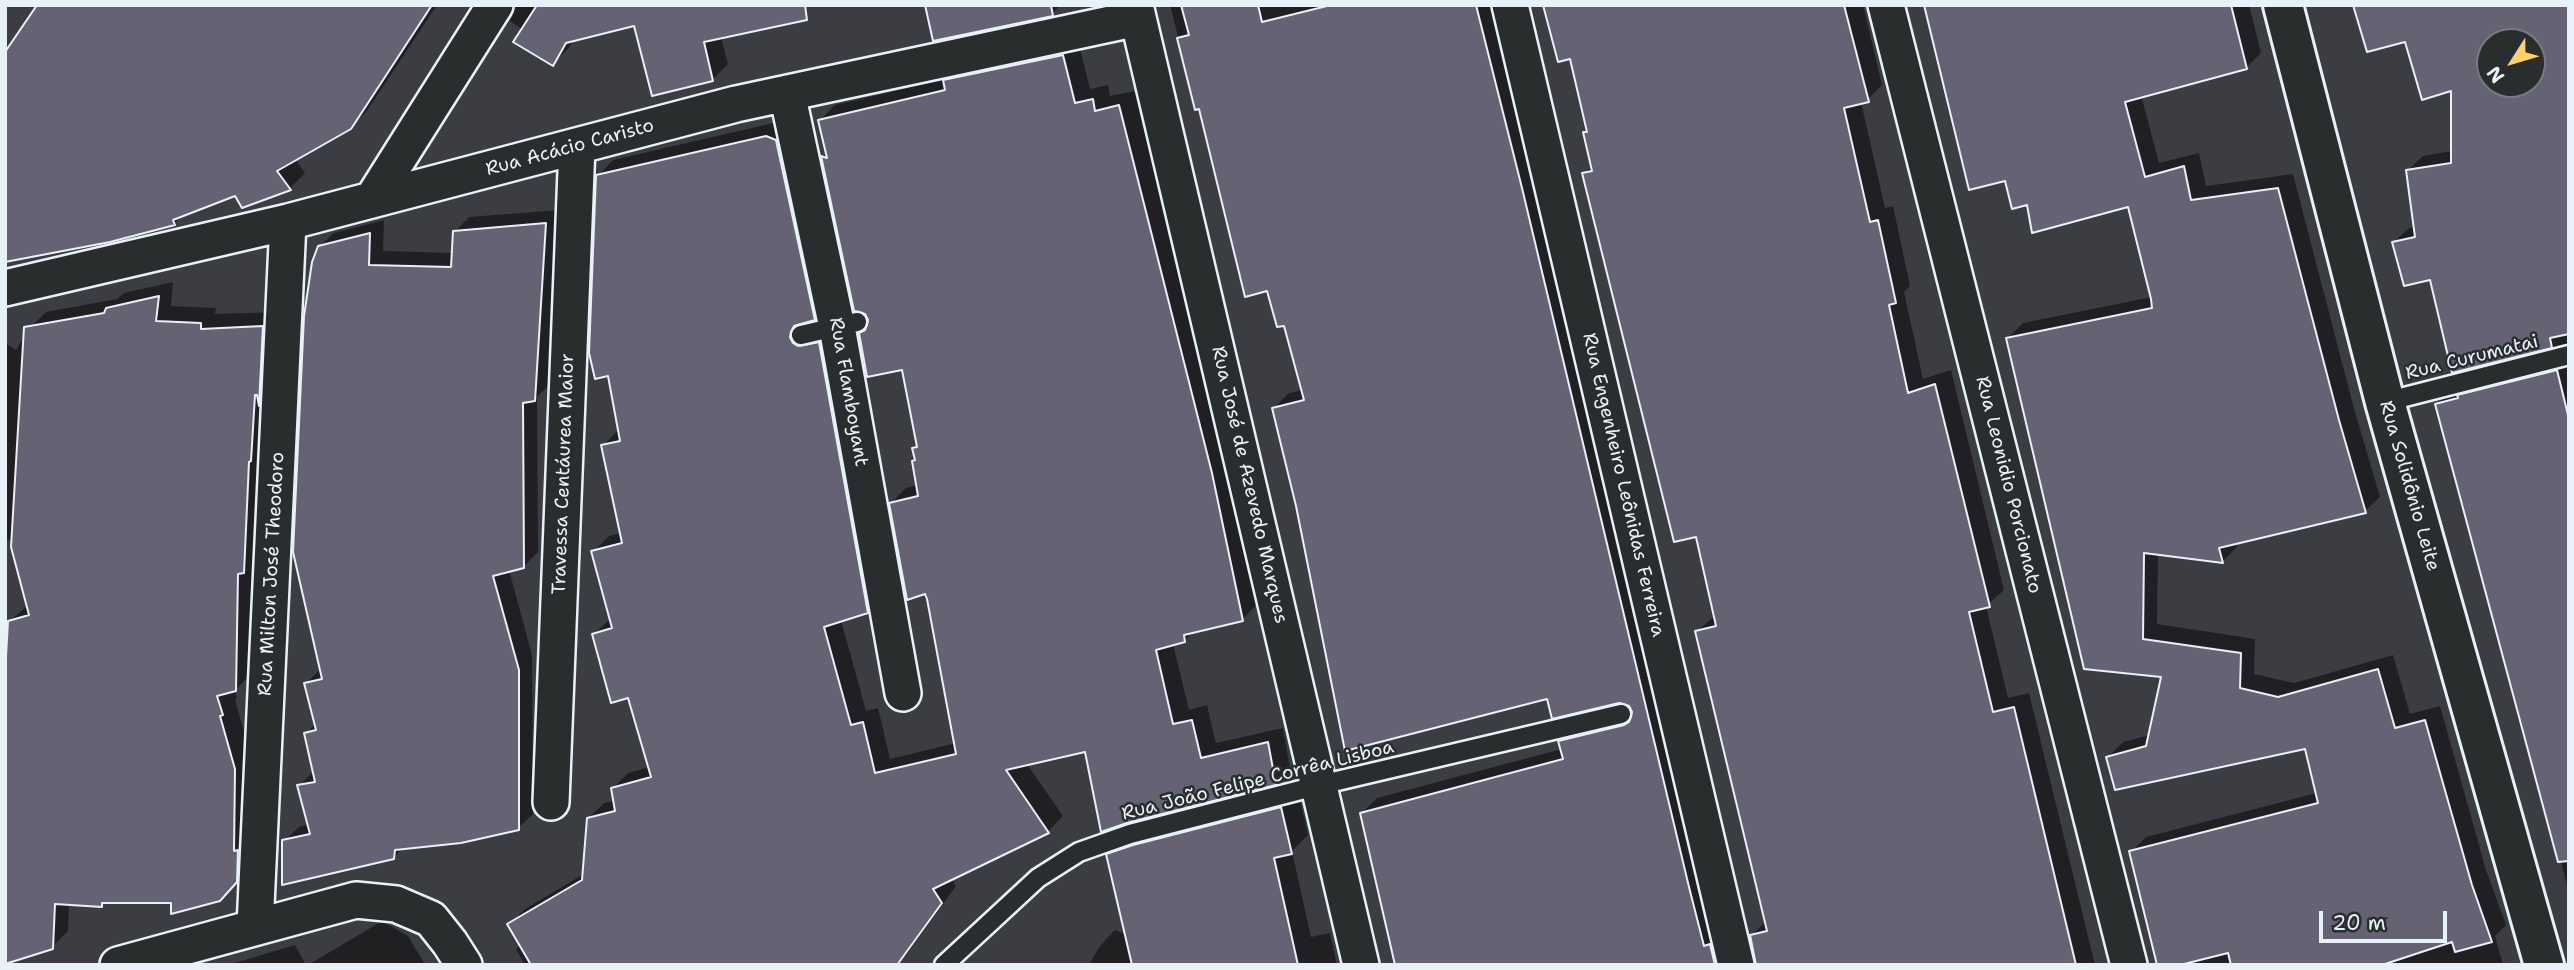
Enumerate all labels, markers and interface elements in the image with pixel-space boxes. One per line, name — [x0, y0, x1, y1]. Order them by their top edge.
north arrow — [2476, 28, 2546, 98]
text: N — [2481, 61, 2510, 88]
street label: Rua Acácio Caristo — [483, 115, 657, 181]
street label: Rua Flamboyant — [824, 316, 872, 468]
street label: Rua Curumatai — [2403, 330, 2541, 386]
street label: Rua Engenheiro Leônidas Ferreira — [1577, 331, 1669, 639]
street label: Rua José de Azevedo Marques — [1206, 344, 1292, 626]
street label: Travessa Centáurea Maior — [548, 353, 580, 595]
street label: Rua Leonidio Porcionato — [1970, 374, 2046, 596]
street label: Rua Solidônio Leite — [2374, 398, 2444, 574]
street label: Rua Milton José Theodoro — [254, 452, 290, 696]
street label: Rua João Felipe Corrêa Lisboa — [1120, 736, 1396, 826]
scale bar — [2322, 897, 2450, 941]
text: 20 m — [2332, 909, 2386, 937]

